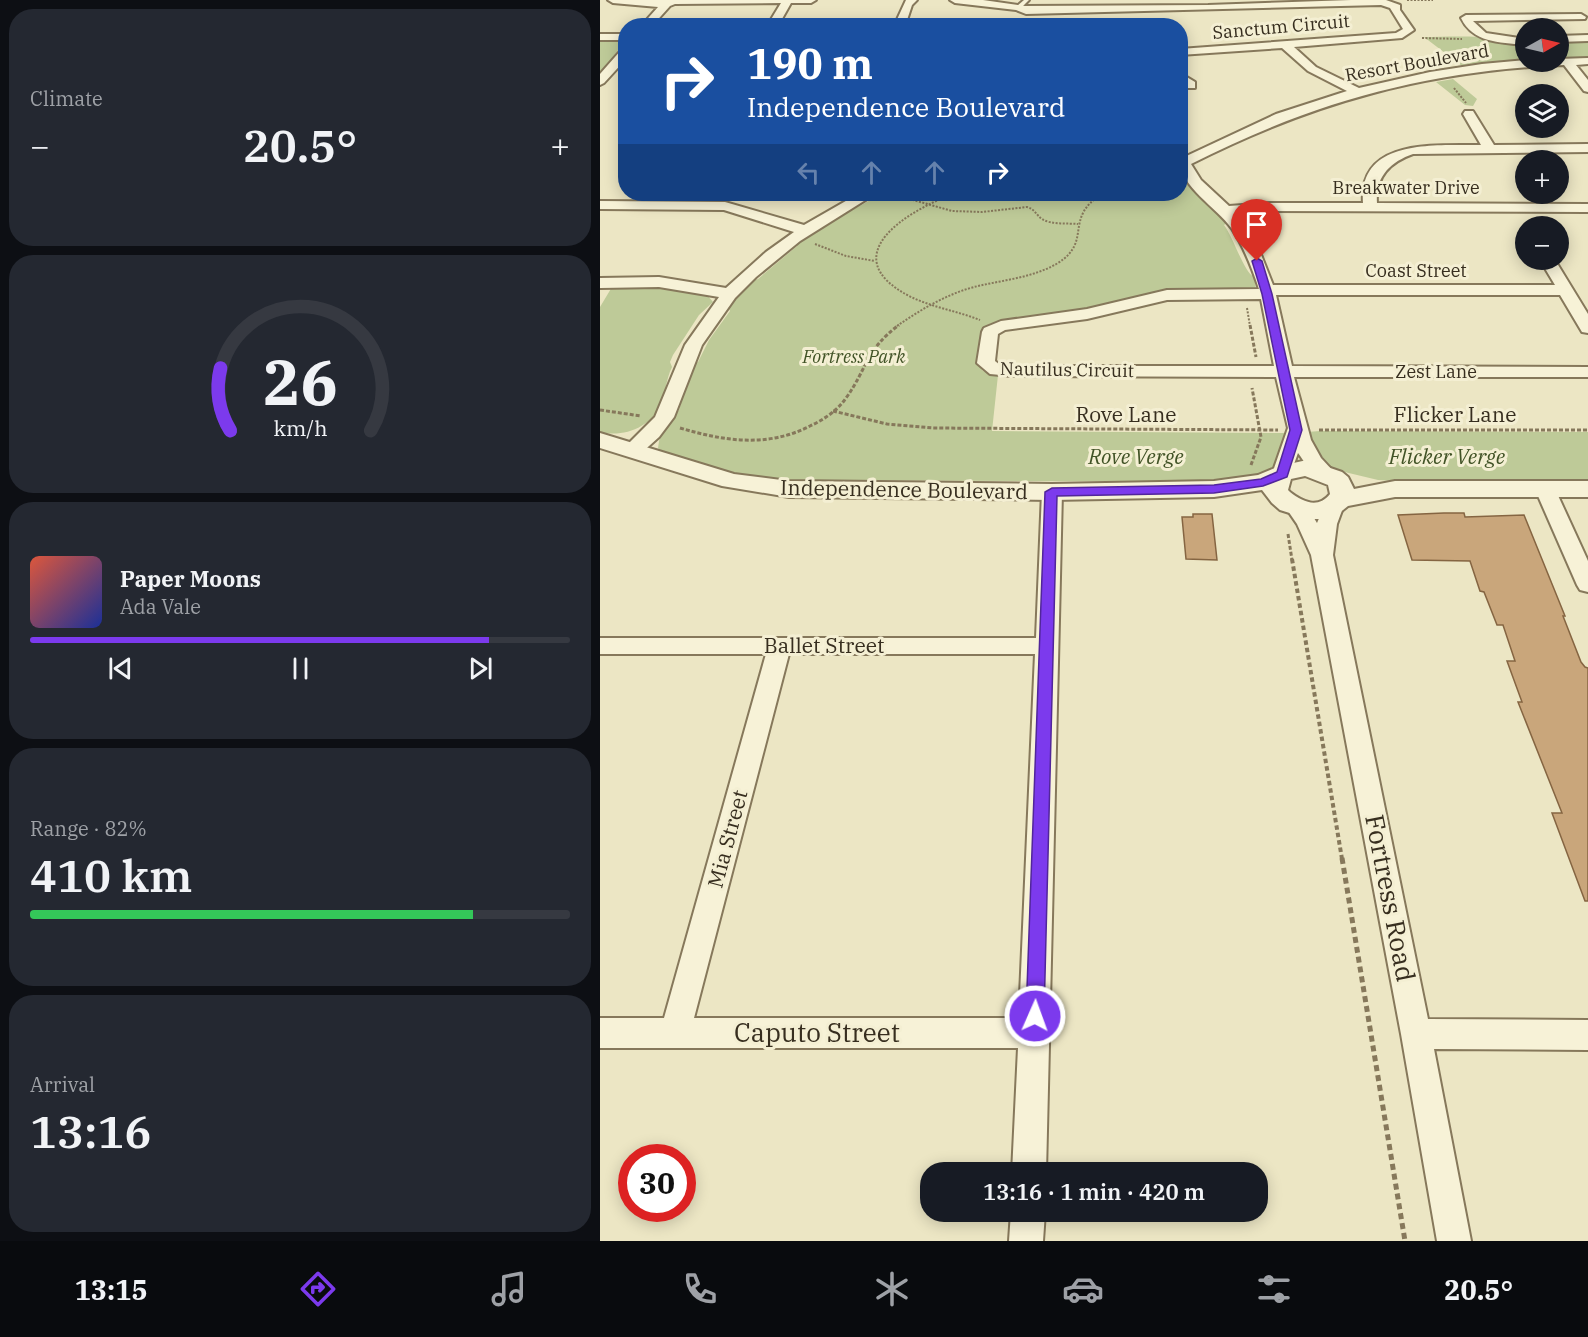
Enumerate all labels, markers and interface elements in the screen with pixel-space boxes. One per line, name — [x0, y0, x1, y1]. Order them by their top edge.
street label: Sanctum Circuit — [1211, 9, 1351, 44]
north arrow — [1515, 18, 1569, 72]
map controls — [1515, 18, 1569, 270]
text: 190 m — [747, 36, 873, 91]
street label: Resort Boulevard — [1343, 39, 1491, 86]
icon: right — [648, 42, 726, 120]
button: layers — [1515, 84, 1569, 138]
text: Climate — [30, 85, 103, 112]
text: Independence Boulevard — [747, 89, 1065, 124]
text: 20.5° — [243, 116, 357, 174]
text: − — [30, 124, 50, 167]
text: + — [550, 124, 570, 167]
button: + — [1515, 150, 1569, 204]
icon: left — [792, 156, 825, 189]
icon: ahead — [855, 156, 888, 189]
icon: ahead — [918, 156, 951, 189]
icon: right — [981, 156, 1014, 189]
street label: Breakwater Drive — [1332, 176, 1480, 199]
pin — [1231, 199, 1282, 261]
icon: arrive — [1240, 208, 1273, 241]
button: − — [1515, 216, 1569, 270]
street label: Coast Street — [1365, 259, 1467, 282]
text: 26 — [263, 341, 337, 422]
park label: Fortress Park — [802, 345, 906, 368]
street label: Nautilus Circuit — [1000, 357, 1134, 382]
street label: Zest Lane — [1395, 360, 1477, 383]
street label: Rove Lane — [1075, 400, 1177, 428]
street label: Flicker Lane — [1394, 400, 1516, 428]
text: km/h — [273, 415, 327, 443]
park label: Rove Verge — [1087, 442, 1184, 470]
park label: Flicker Verge — [1388, 442, 1506, 470]
street label: Independence Boulevard — [780, 473, 1028, 505]
text: Paper Moons — [120, 564, 261, 593]
text: Ada Vale — [120, 593, 201, 620]
street label: Ballet Street — [764, 631, 884, 659]
icon: previous — [104, 652, 137, 685]
icon: pause — [284, 652, 317, 685]
icon: next — [464, 652, 497, 685]
street label: Mia Street — [701, 787, 754, 891]
street label: Fortress Road — [1358, 811, 1424, 984]
text: Range · 82% — [30, 815, 147, 842]
text: 410 km — [30, 846, 192, 904]
position arrow — [1003, 984, 1067, 1048]
street label: Caputo Street — [734, 1015, 900, 1049]
text: Arrival — [30, 1071, 95, 1098]
text: 13:16 — [30, 1102, 151, 1160]
speed limit sign: 30 — [618, 1144, 696, 1222]
text: 13:16 · 1 min · 420 m — [983, 1177, 1205, 1206]
icon: directions — [297, 1268, 339, 1310]
icon: music — [488, 1268, 530, 1310]
icon: phone — [679, 1268, 721, 1310]
icon: climate — [871, 1268, 913, 1310]
icon: car — [1062, 1268, 1104, 1310]
icon: filters — [1253, 1268, 1295, 1310]
text: 13:15 — [75, 1272, 148, 1307]
text: 20.5° — [1444, 1272, 1513, 1307]

